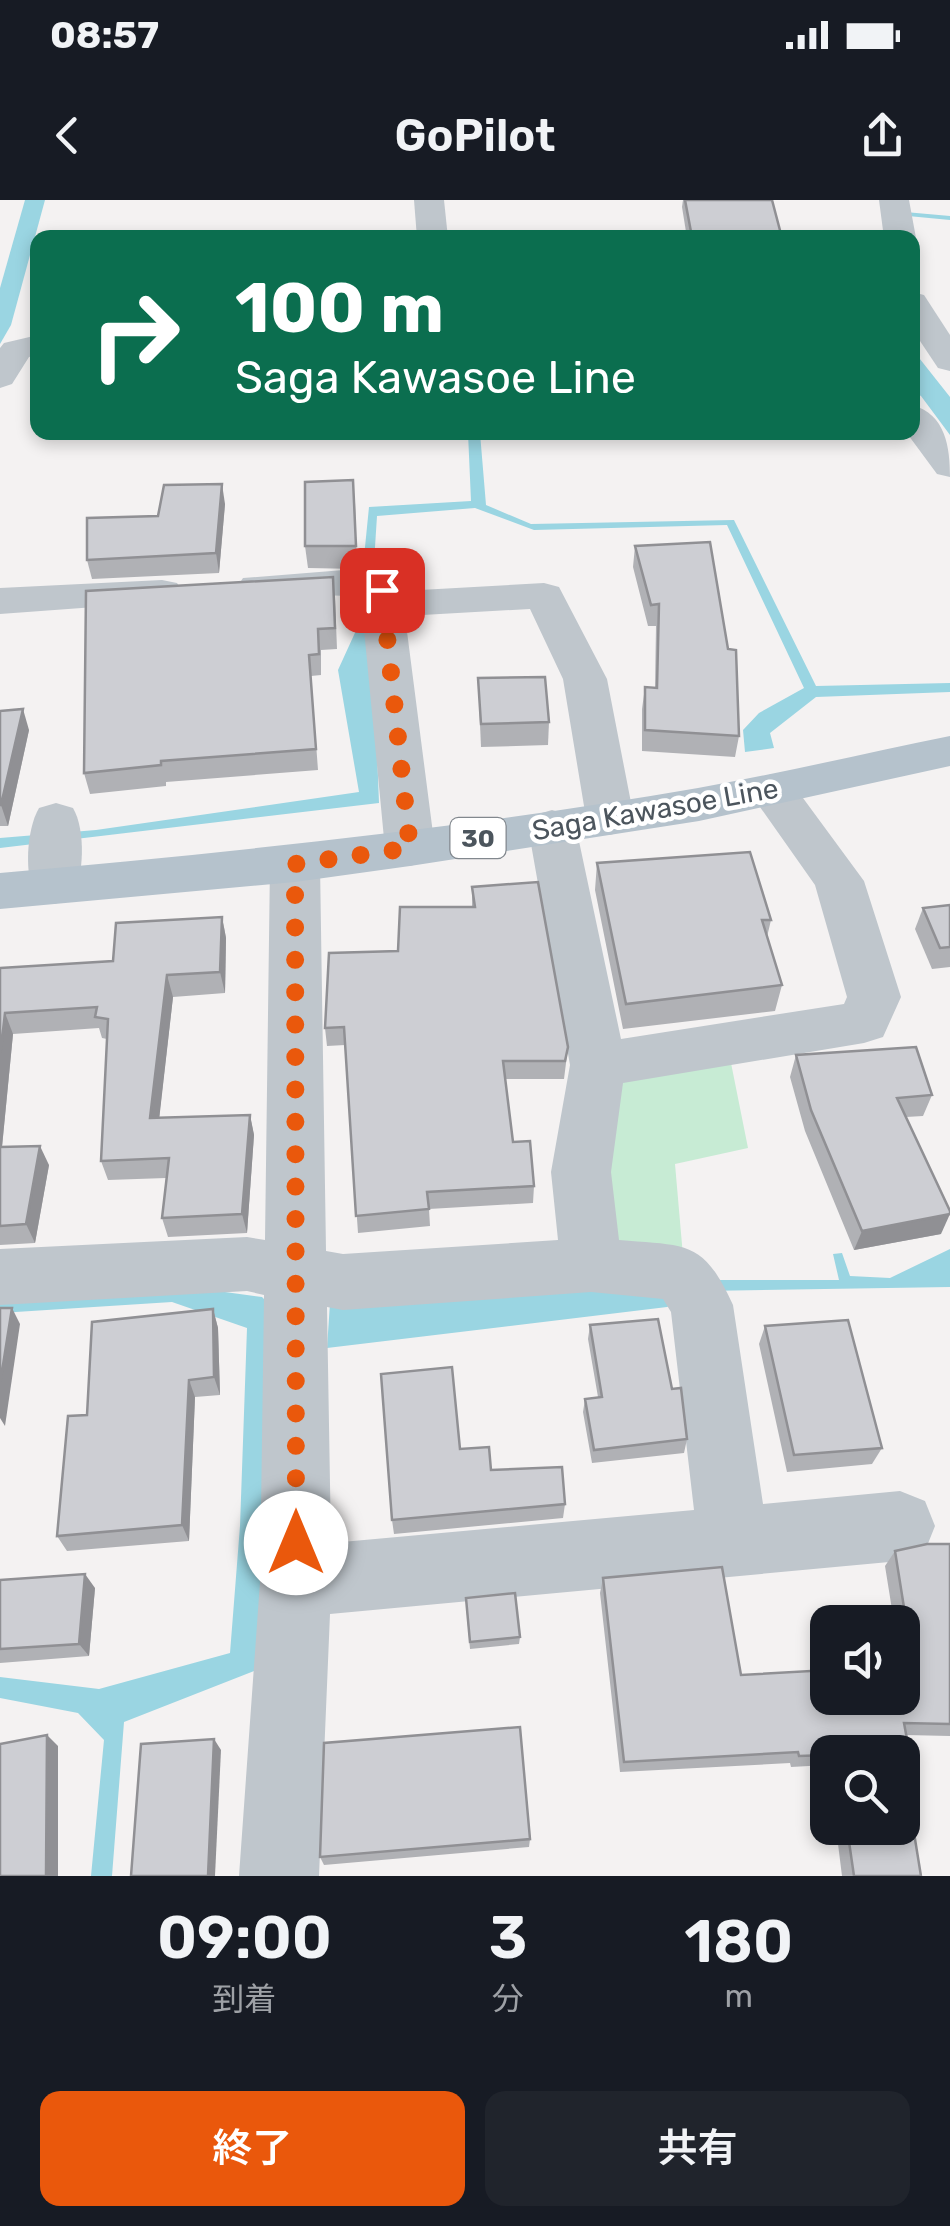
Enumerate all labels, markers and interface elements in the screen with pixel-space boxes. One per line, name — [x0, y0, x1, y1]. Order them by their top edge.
text: 08:57 — [50, 12, 159, 58]
icon: back — [40, 108, 95, 163]
icon: share — [855, 108, 910, 163]
text: GoPilot — [395, 109, 555, 162]
text: 100 m — [235, 267, 444, 350]
icon: right — [70, 270, 200, 400]
text: Saga Kawasoe Line — [235, 351, 636, 404]
pin — [340, 548, 425, 633]
icon: arrive — [355, 563, 410, 618]
street label: Saga Kawasoe Line — [529, 772, 781, 847]
road number: 30 — [450, 818, 506, 858]
position arrow — [244, 1491, 348, 1595]
map controls — [810, 1605, 920, 1845]
button: sound — [810, 1605, 920, 1715]
button: search — [810, 1735, 920, 1845]
text: 09:00 — [157, 1902, 332, 1973]
text: 3 — [489, 1902, 527, 1973]
text: 180 — [684, 1906, 793, 1977]
text: m — [724, 1977, 753, 2015]
text: 到着 — [212, 1980, 276, 2018]
text: 分 — [492, 1980, 524, 2018]
button: 終了 — [40, 2091, 465, 2206]
button: 共有 — [485, 2091, 910, 2206]

